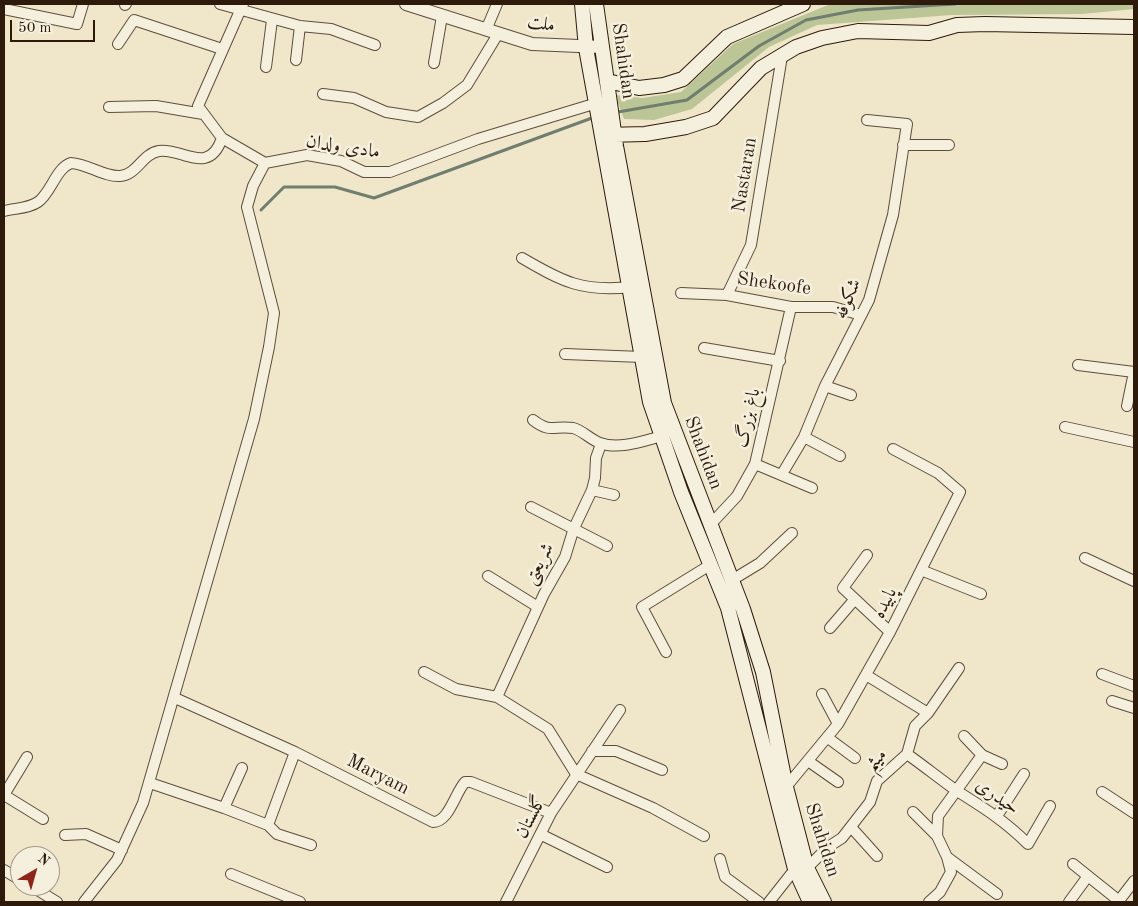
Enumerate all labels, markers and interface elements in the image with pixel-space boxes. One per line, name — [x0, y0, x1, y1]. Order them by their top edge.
scale bar — [12, 10, 98, 42]
street label: ملت — [525, 11, 557, 37]
text: 50 m — [18, 21, 52, 36]
street label: Shahidan — [606, 22, 640, 100]
street label: مادی ولدان — [304, 130, 382, 164]
street label: Nastaran — [728, 136, 762, 214]
street label: Shekoofe — [735, 268, 813, 300]
street label: شکوفه — [829, 276, 867, 322]
street label: باغ بزرگ — [730, 386, 766, 450]
street label: Shahidan — [679, 413, 727, 493]
street label: شریعتی — [519, 539, 559, 589]
street label: پابیده — [868, 584, 902, 622]
street label: میثم — [860, 744, 892, 776]
street label: Maryam — [343, 750, 413, 800]
street label: حیدری — [971, 774, 1023, 820]
street label: گلستان — [510, 792, 552, 842]
street label: Shahidan — [799, 800, 845, 880]
north arrow — [10, 846, 60, 896]
text: N — [35, 851, 52, 869]

